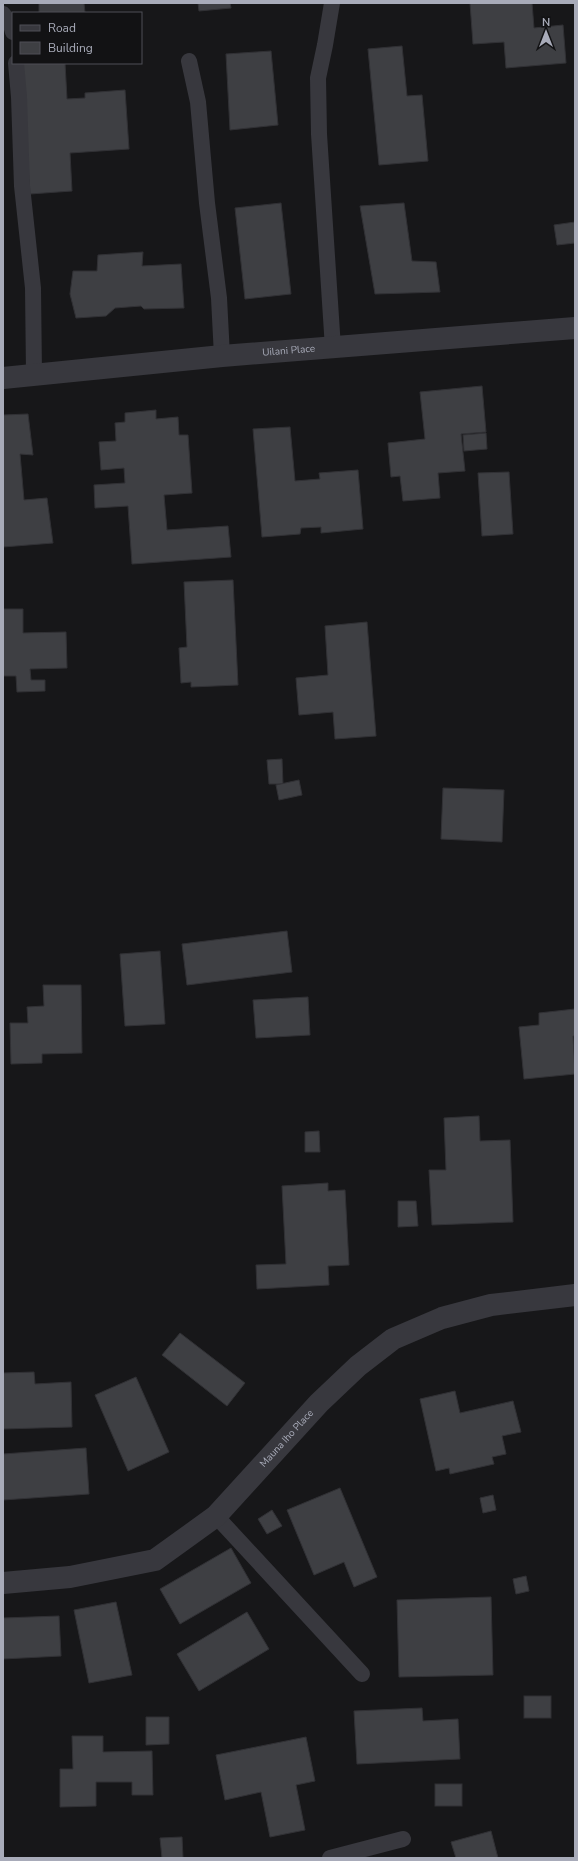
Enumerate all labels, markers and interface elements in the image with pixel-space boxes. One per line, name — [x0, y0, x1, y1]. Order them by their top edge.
legend — [12, 12, 142, 64]
north arrow — [526, 12, 566, 52]
text: N — [542, 15, 550, 30]
text: Road — [48, 20, 76, 36]
text: Building — [48, 40, 93, 56]
street label: Uilani Place — [262, 342, 316, 360]
street label: Mauna Iho Place — [257, 1406, 317, 1471]

